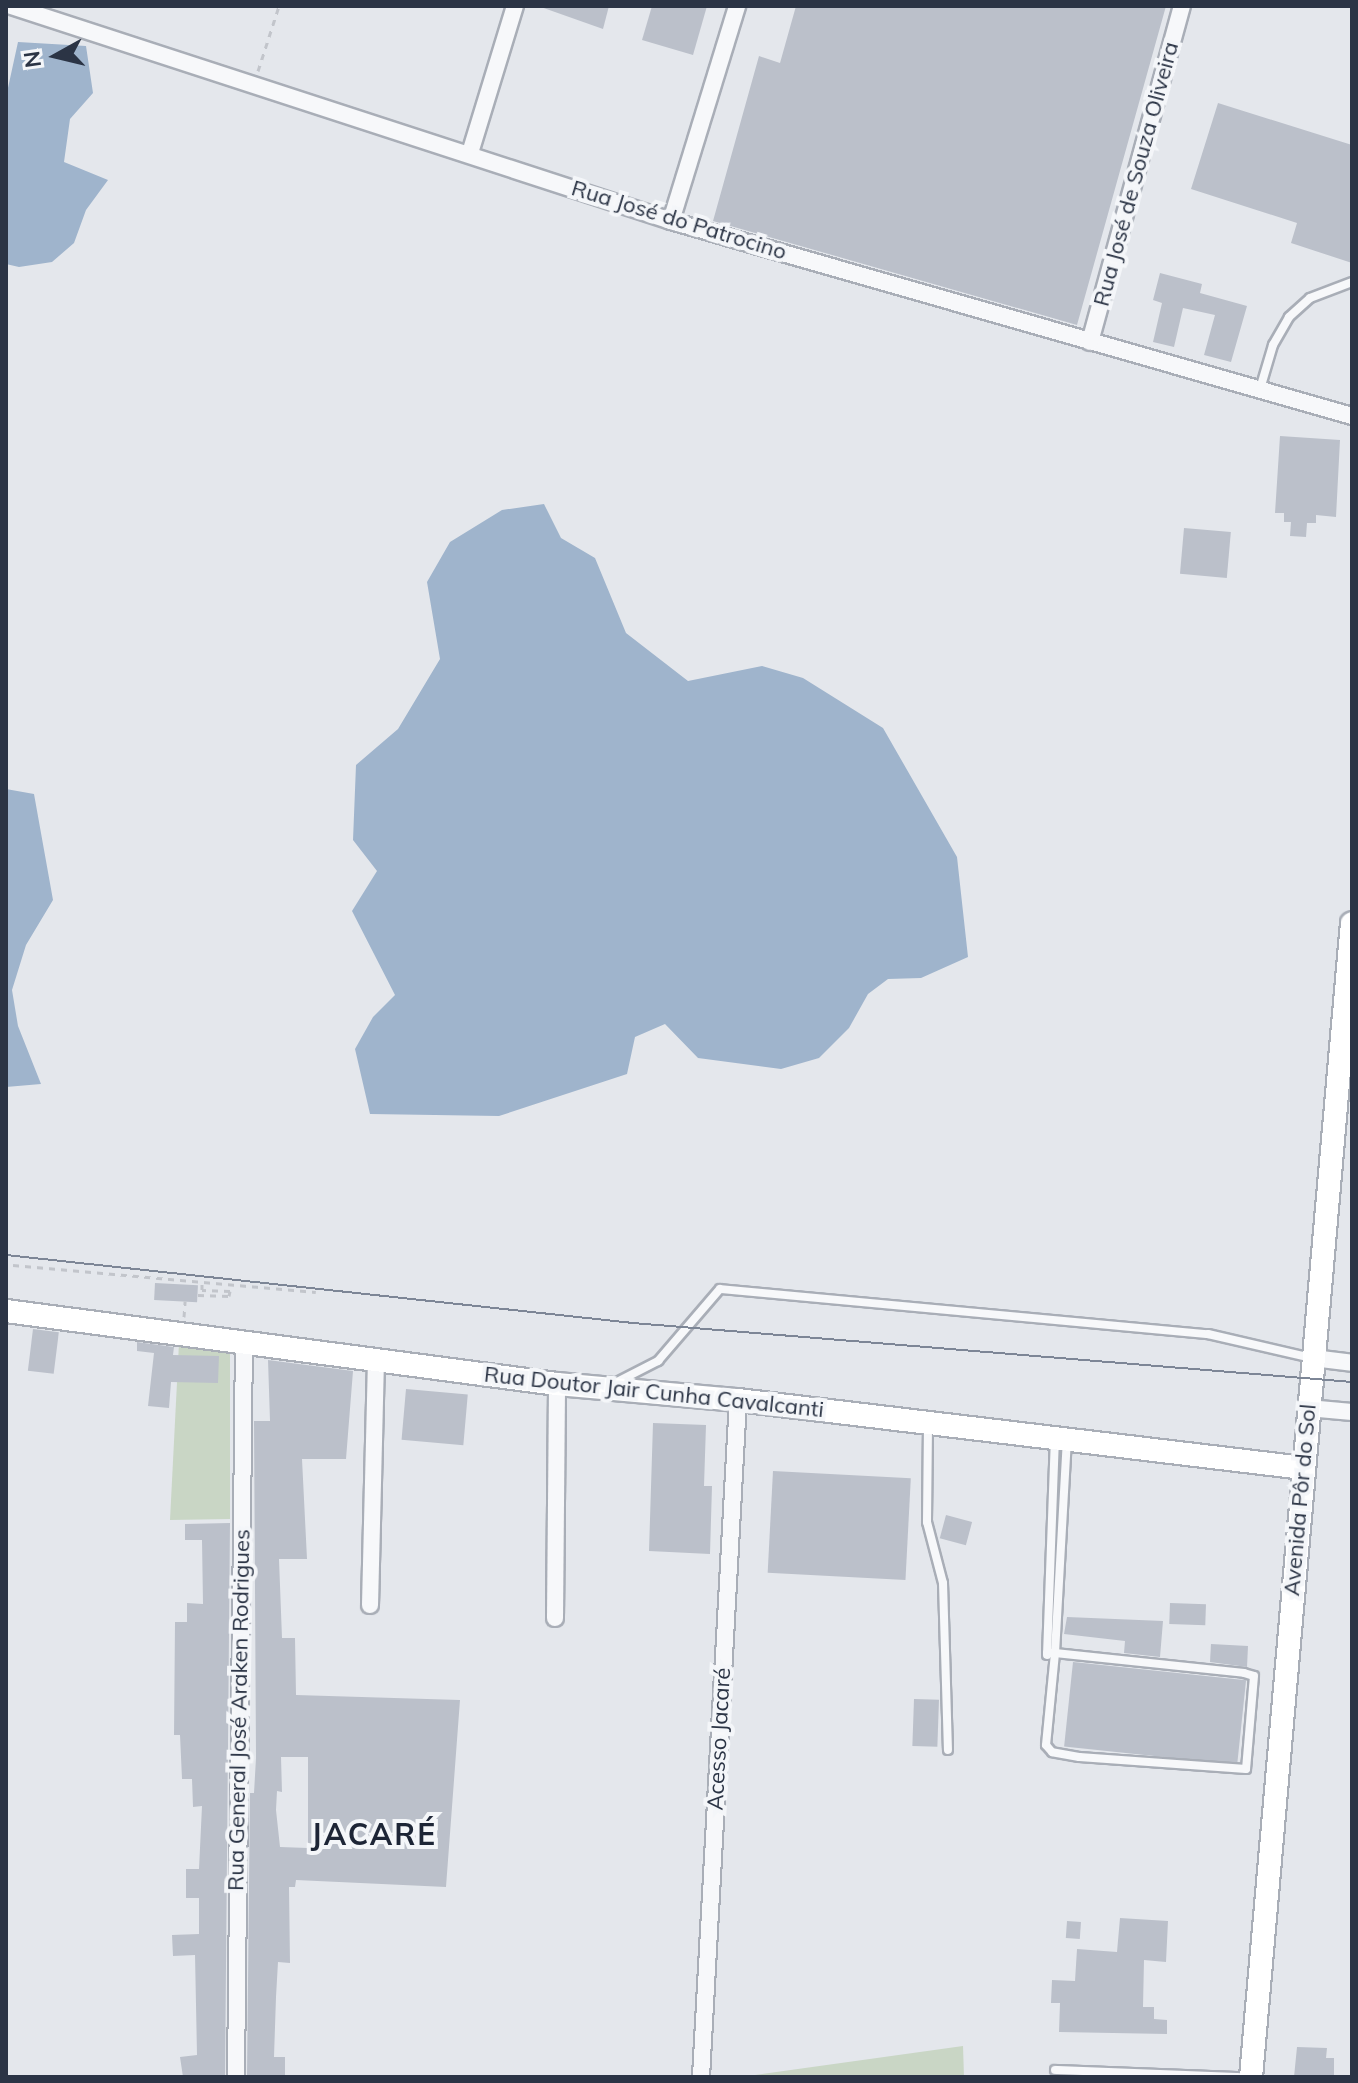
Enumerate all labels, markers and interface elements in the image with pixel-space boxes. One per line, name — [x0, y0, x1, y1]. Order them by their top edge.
north arrow — [16, 16, 96, 96]
street label: Rua José de Souza Oliveira — [1088, 39, 1184, 309]
text: N — [17, 49, 47, 70]
street label: Rua José do Patrocino — [568, 175, 790, 265]
street label: Rua Doutor Jair Cunha Cavalcanti — [483, 1361, 825, 1423]
street label: Avenida Pôr do Sol — [1278, 1403, 1322, 1597]
street label: Rua General José Araken Rodrigues — [223, 1529, 255, 1891]
street label: Acesso Jacaré — [702, 1667, 736, 1811]
district label: JACARÉ — [311, 1816, 437, 1852]

